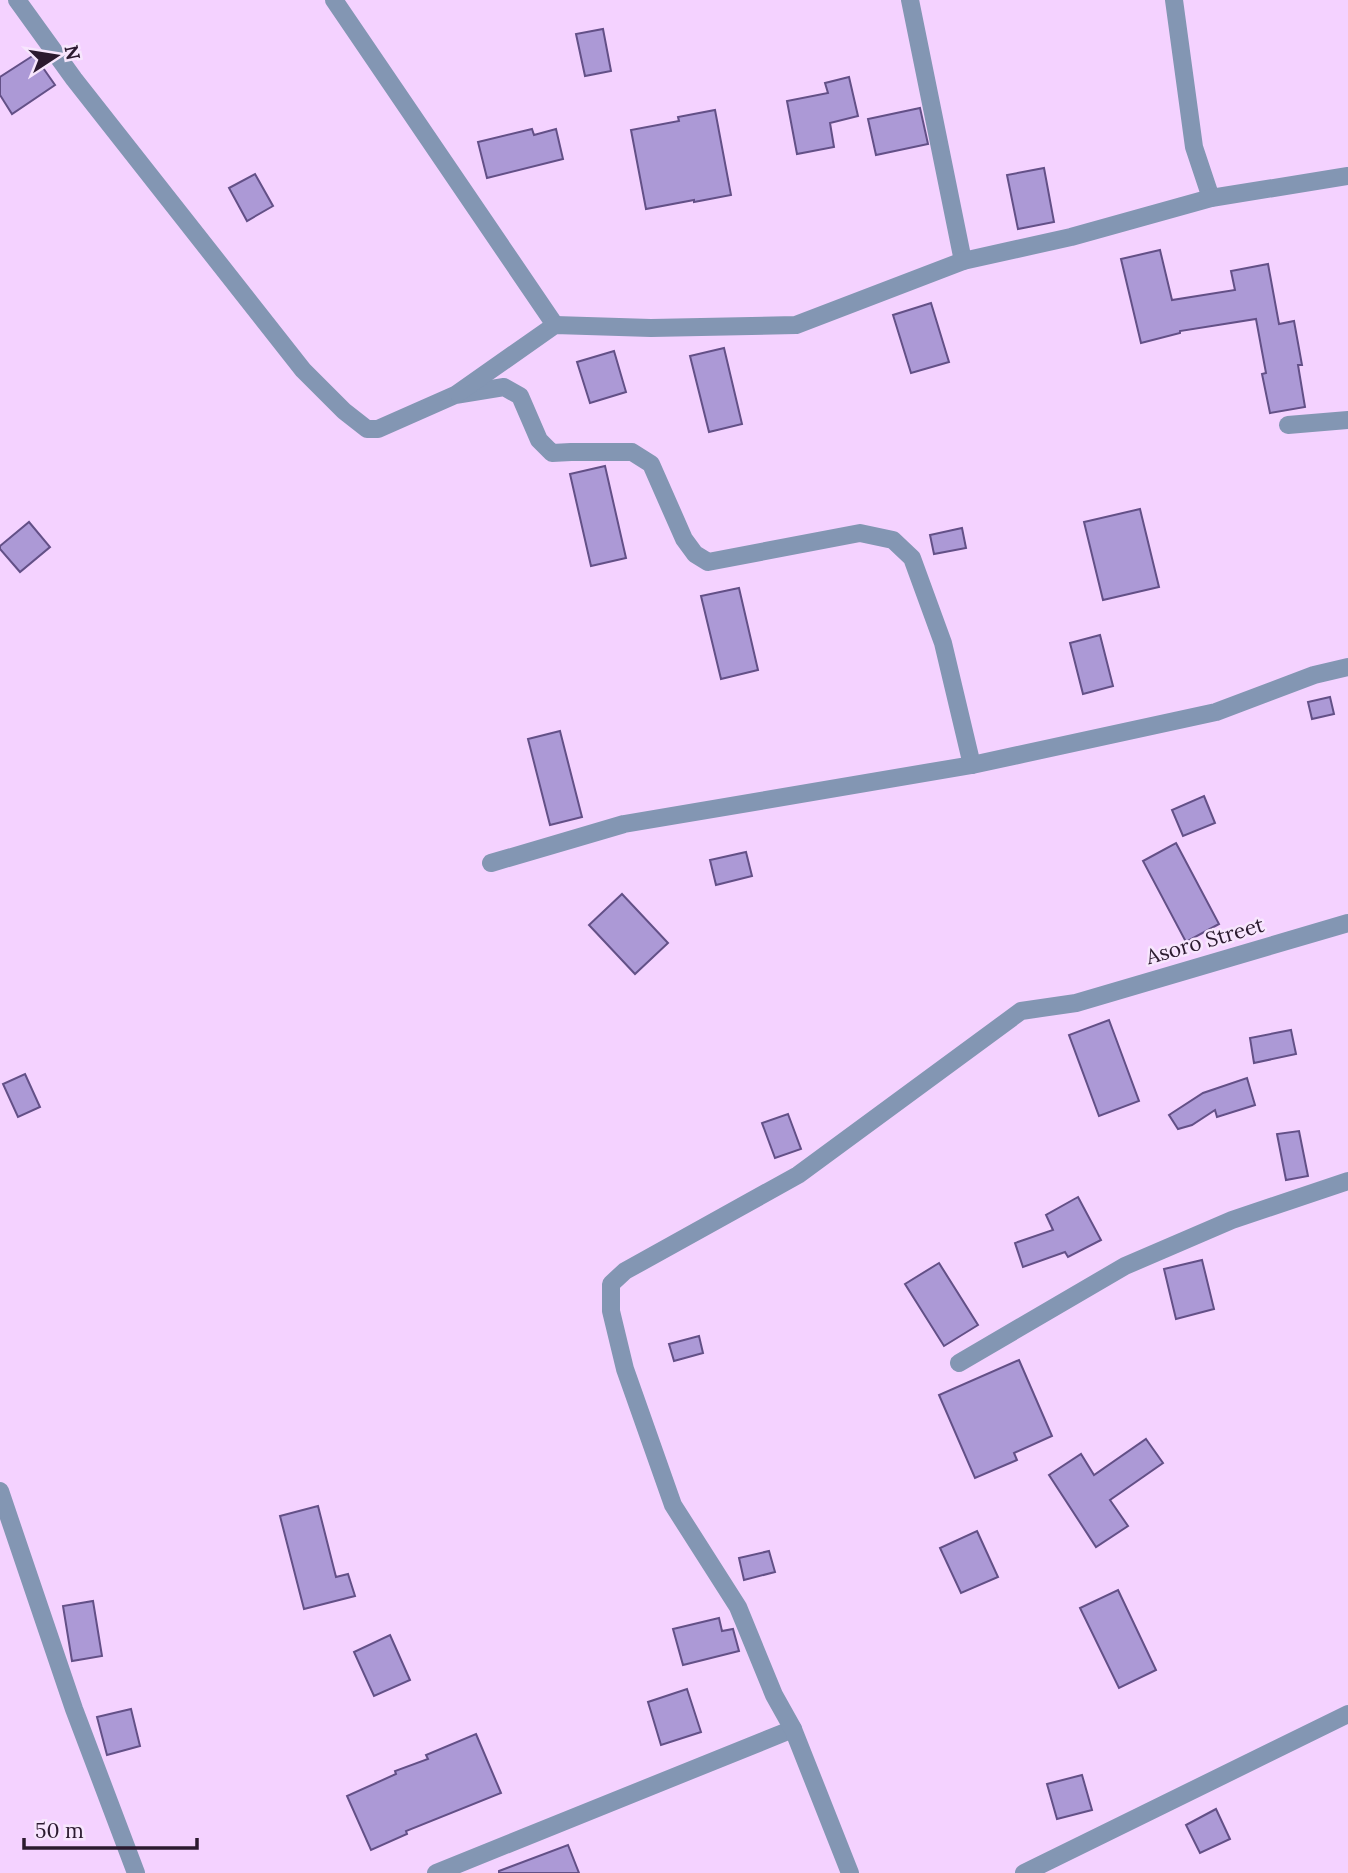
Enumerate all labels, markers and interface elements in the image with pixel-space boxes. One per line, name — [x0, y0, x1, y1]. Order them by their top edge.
north arrow — [21, 21, 91, 91]
text: N — [59, 43, 86, 62]
street label: Asoro Street — [1142, 911, 1268, 971]
scale bar — [24, 1806, 198, 1850]
text: 50 m — [35, 1817, 84, 1844]

